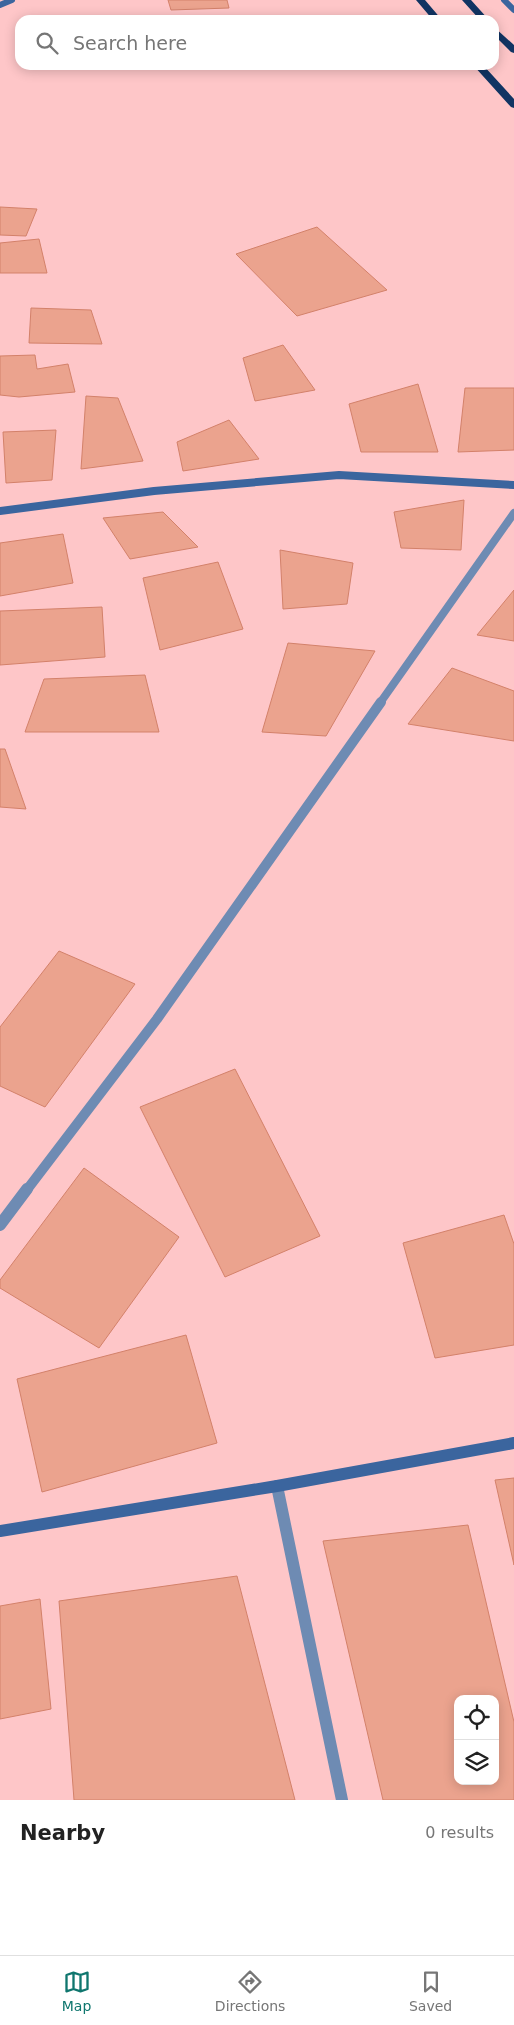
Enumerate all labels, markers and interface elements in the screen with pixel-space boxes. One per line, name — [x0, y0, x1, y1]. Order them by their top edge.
search box — [15, 15, 499, 70]
icon: search — [33, 29, 61, 57]
text: Search here — [73, 32, 187, 54]
map controls — [454, 1695, 499, 1785]
button: locate — [454, 1695, 499, 1740]
button: layers — [454, 1740, 499, 1785]
text: Nearby — [20, 1821, 105, 1845]
text: 0 results — [425, 1823, 494, 1842]
tab: Map — [62, 1968, 91, 2014]
tab: Directions — [215, 1968, 285, 2014]
tab: Saved — [409, 1968, 452, 2014]

